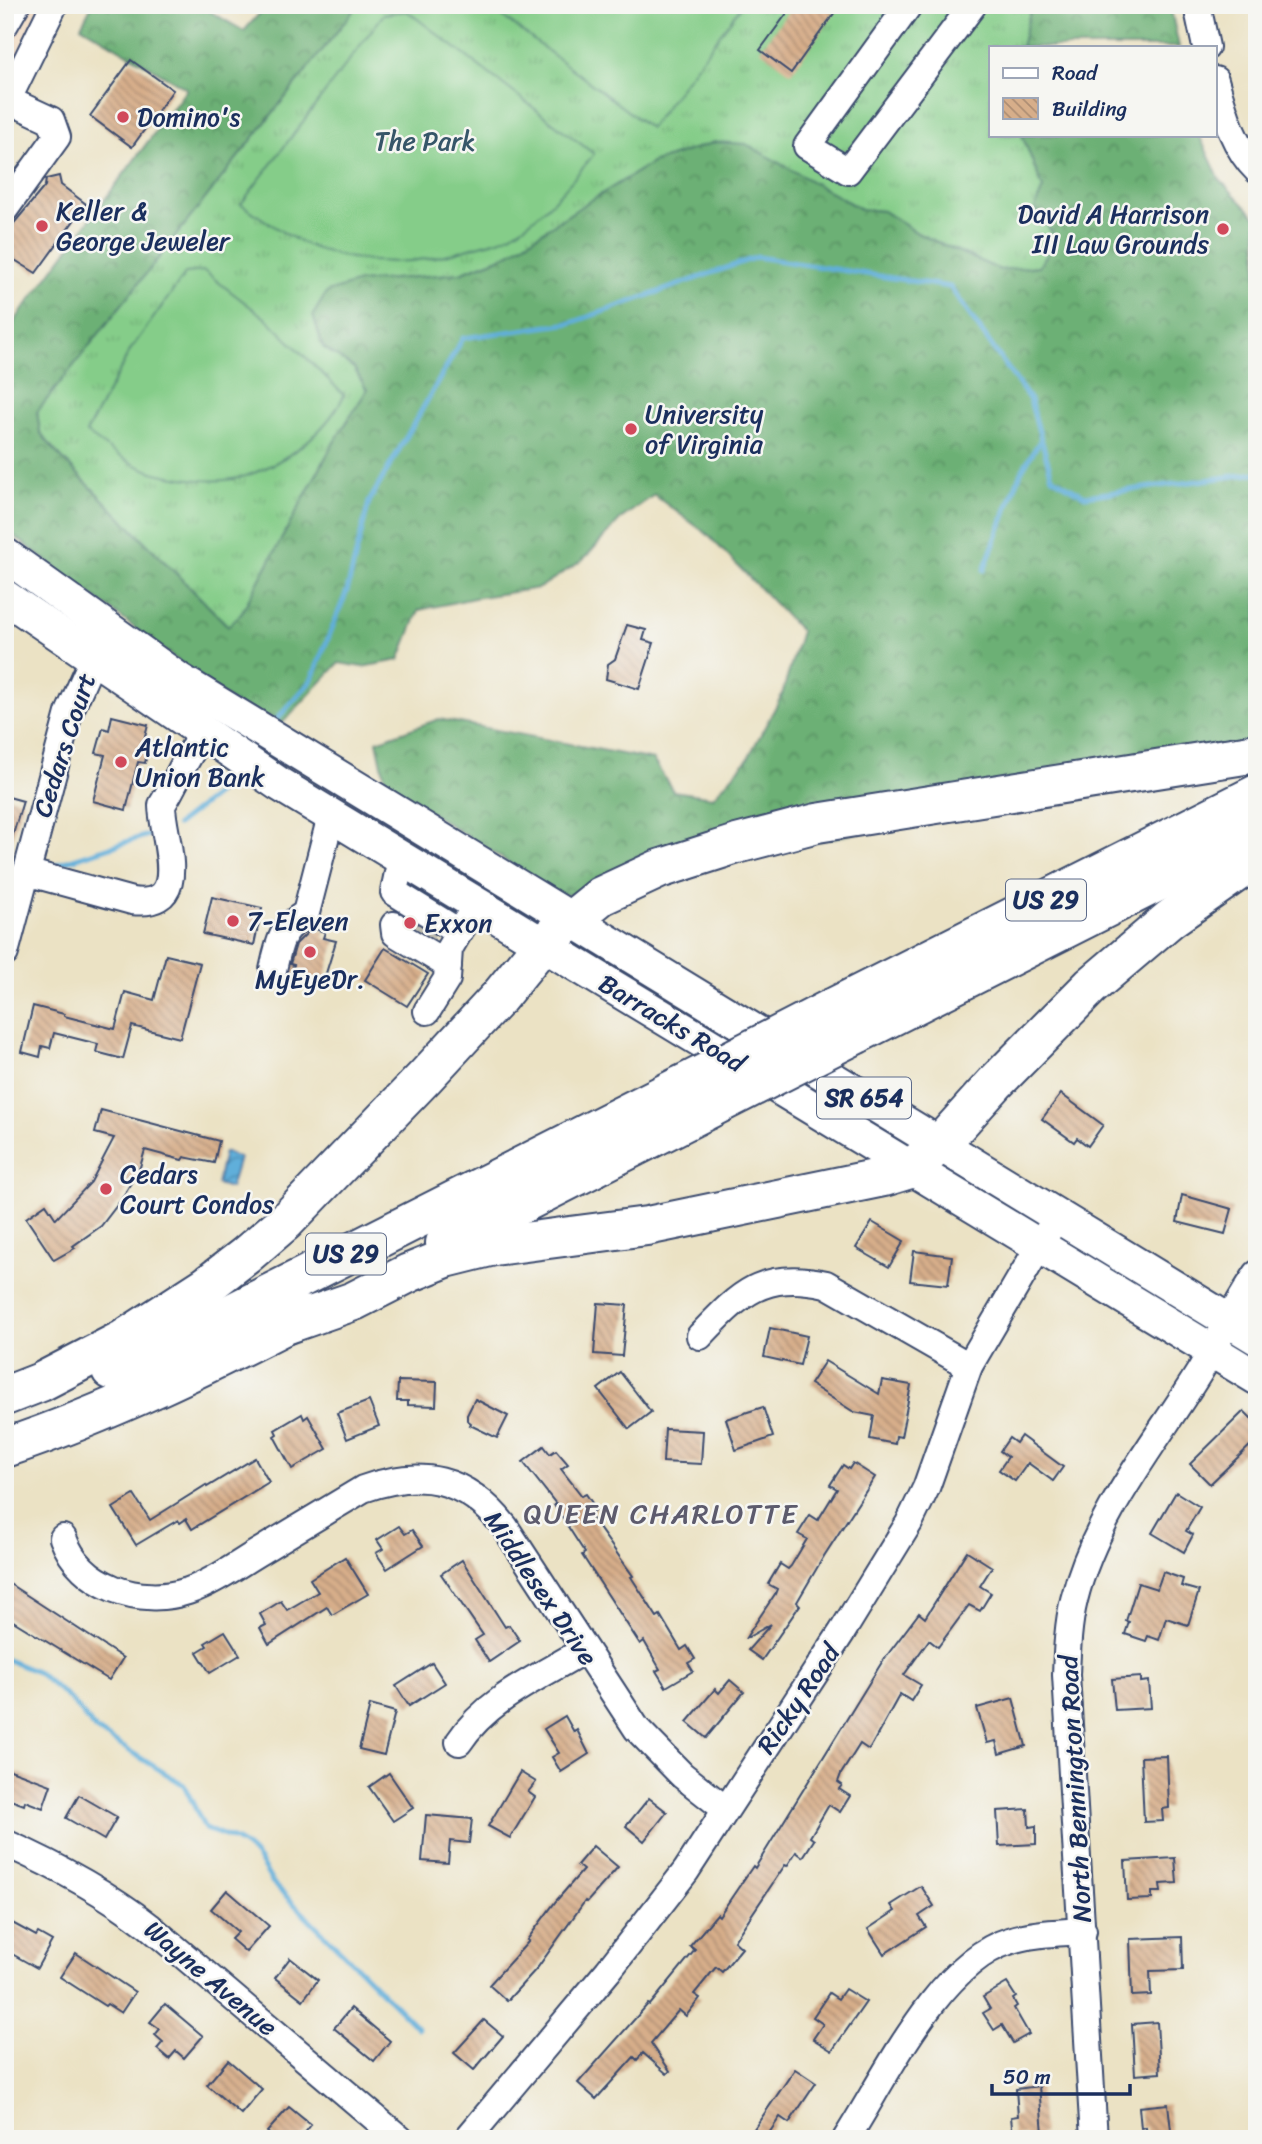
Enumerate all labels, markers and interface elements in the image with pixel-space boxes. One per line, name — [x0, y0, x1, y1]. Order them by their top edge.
legend — [989, 46, 1216, 136]
text: Road — [1052, 54, 1099, 92]
text: Building — [1052, 90, 1128, 128]
place label: Domino's — [137, 94, 241, 140]
marker: Domino's — [115, 109, 131, 125]
park label: The Park — [375, 118, 475, 164]
place label: Keller & George Jeweler — [56, 188, 231, 264]
place label: David A Harrison III Law Grounds — [1018, 191, 1209, 267]
marker: Keller & George Jeweler — [34, 218, 50, 234]
marker: David A Harrison III Law Grounds — [1215, 221, 1231, 237]
place label: University of Virginia — [645, 391, 764, 467]
marker: University of Virginia — [623, 421, 639, 437]
street label: Cedars Court — [19, 667, 109, 823]
place label: Atlantic Union Bank — [134, 724, 265, 800]
marker: Atlantic Union Bank — [113, 754, 129, 770]
road number: US 29 — [1006, 880, 1086, 920]
place label: 7-Eleven — [247, 898, 349, 944]
place label: Exxon — [424, 900, 492, 946]
marker: 7-Eleven — [225, 913, 241, 929]
marker: Exxon — [402, 915, 418, 931]
marker: MyEyeDr. — [302, 944, 318, 960]
place label: MyEyeDr. — [255, 956, 365, 1002]
street label: Barracks Road — [590, 961, 756, 1086]
road number: SR 654 — [817, 1078, 911, 1118]
place label: Cedars Court Condos — [120, 1151, 274, 1227]
marker: Cedars Court Condos — [98, 1181, 114, 1197]
road number: US 29 — [306, 1234, 386, 1274]
district label: QUEEN CHARLOTTE — [524, 1489, 798, 1538]
street label: Middlesex Drive — [472, 1501, 610, 1675]
street label: Ricky Road — [744, 1632, 853, 1764]
street label: North Bennington Road — [1045, 1652, 1105, 1924]
street label: Wayne Avenue — [134, 1908, 288, 2048]
scale bar — [992, 2053, 1131, 2097]
text: 50 m — [1003, 2058, 1051, 2096]

